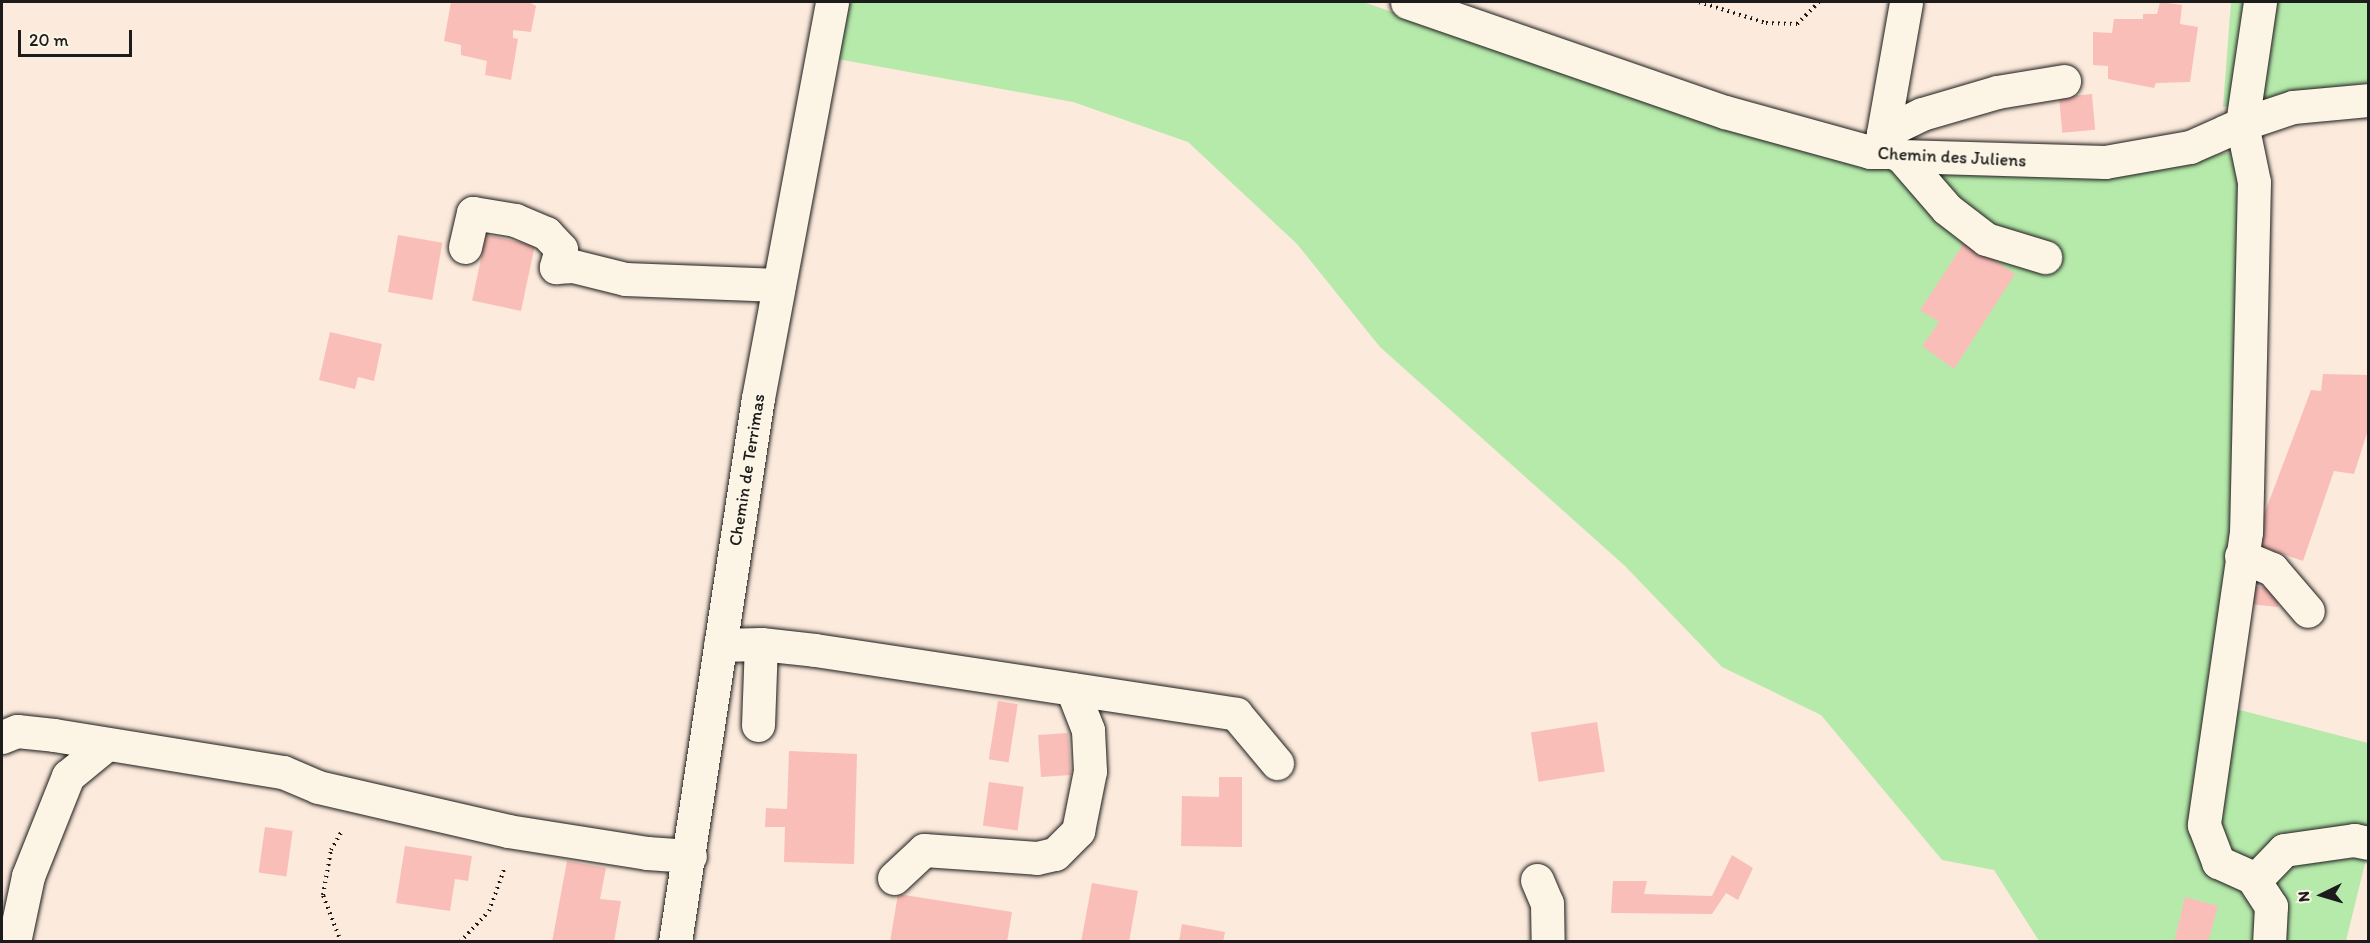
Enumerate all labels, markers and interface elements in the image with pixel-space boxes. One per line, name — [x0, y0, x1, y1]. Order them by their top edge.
scale bar — [21, 18, 135, 56]
text: 20 m — [29, 29, 69, 51]
street label: Chemin des Juliens — [1877, 142, 2027, 172]
street label: Chemin de Terrimas — [724, 392, 770, 548]
north arrow — [2292, 865, 2352, 925]
text: N — [2294, 890, 2314, 903]

